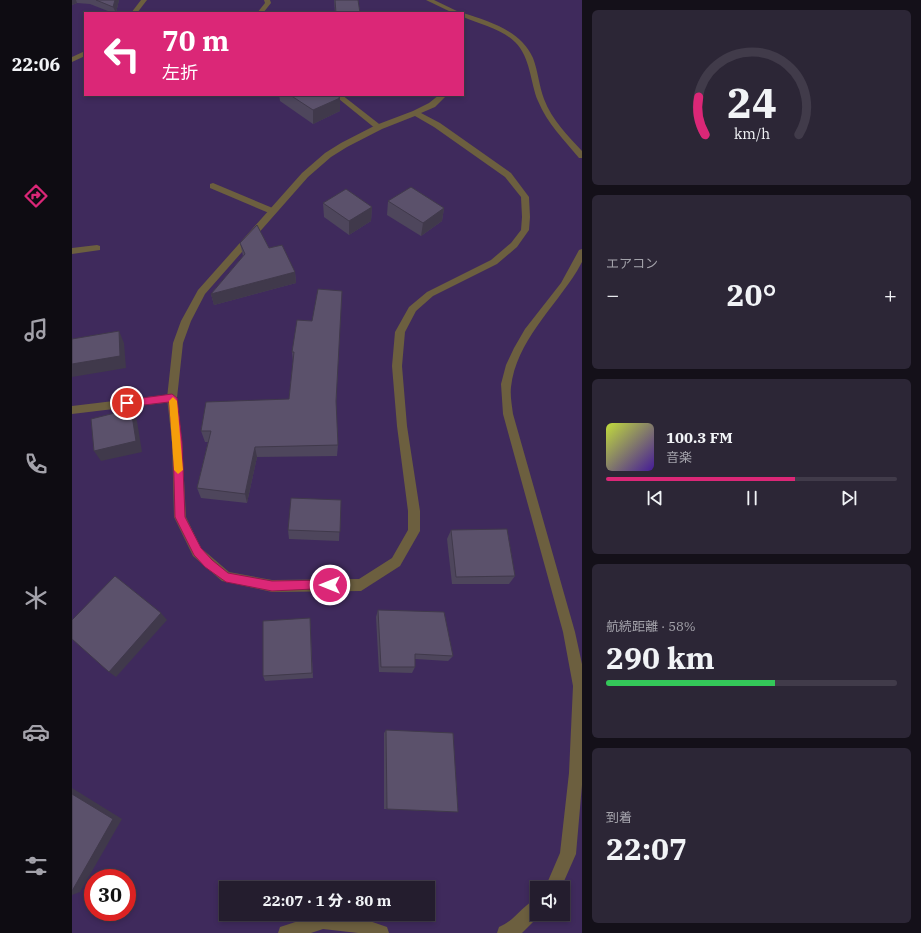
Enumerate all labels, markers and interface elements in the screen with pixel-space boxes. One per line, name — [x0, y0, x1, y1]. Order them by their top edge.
text: 70 m — [162, 22, 229, 59]
icon: left — [96, 28, 148, 80]
text: 22:06 — [12, 53, 60, 76]
text: 左折 — [162, 61, 198, 84]
text: 24 — [727, 75, 776, 129]
text: km/h — [733, 124, 770, 143]
icon: directions — [22, 182, 50, 210]
text: エアコン — [606, 255, 658, 272]
text: 20° — [726, 275, 777, 314]
text: − — [606, 280, 619, 309]
text: + — [884, 280, 897, 309]
icon: music — [22, 316, 50, 344]
pin — [110, 386, 144, 420]
icon: arrive — [116, 392, 138, 414]
text: 100.3 FM — [666, 428, 733, 447]
text: 音楽 — [666, 449, 692, 466]
icon: phone — [22, 450, 50, 478]
icon: previous — [644, 487, 666, 509]
icon: pause — [741, 487, 763, 509]
icon: next — [838, 487, 860, 509]
position arrow — [309, 564, 351, 606]
icon: climate — [22, 584, 50, 612]
text: 航続距離 · 58% — [606, 618, 696, 635]
text: 290 km — [606, 638, 715, 677]
icon: car — [22, 718, 50, 746]
text: 到着 — [606, 809, 632, 826]
text: 22:07 — [606, 829, 687, 868]
icon: filters — [22, 852, 50, 880]
speed limit sign: 30 — [84, 869, 136, 921]
map controls — [530, 881, 570, 921]
button: sound — [530, 881, 570, 921]
text: 22:07 · 1 分 · 80 m — [263, 891, 391, 910]

